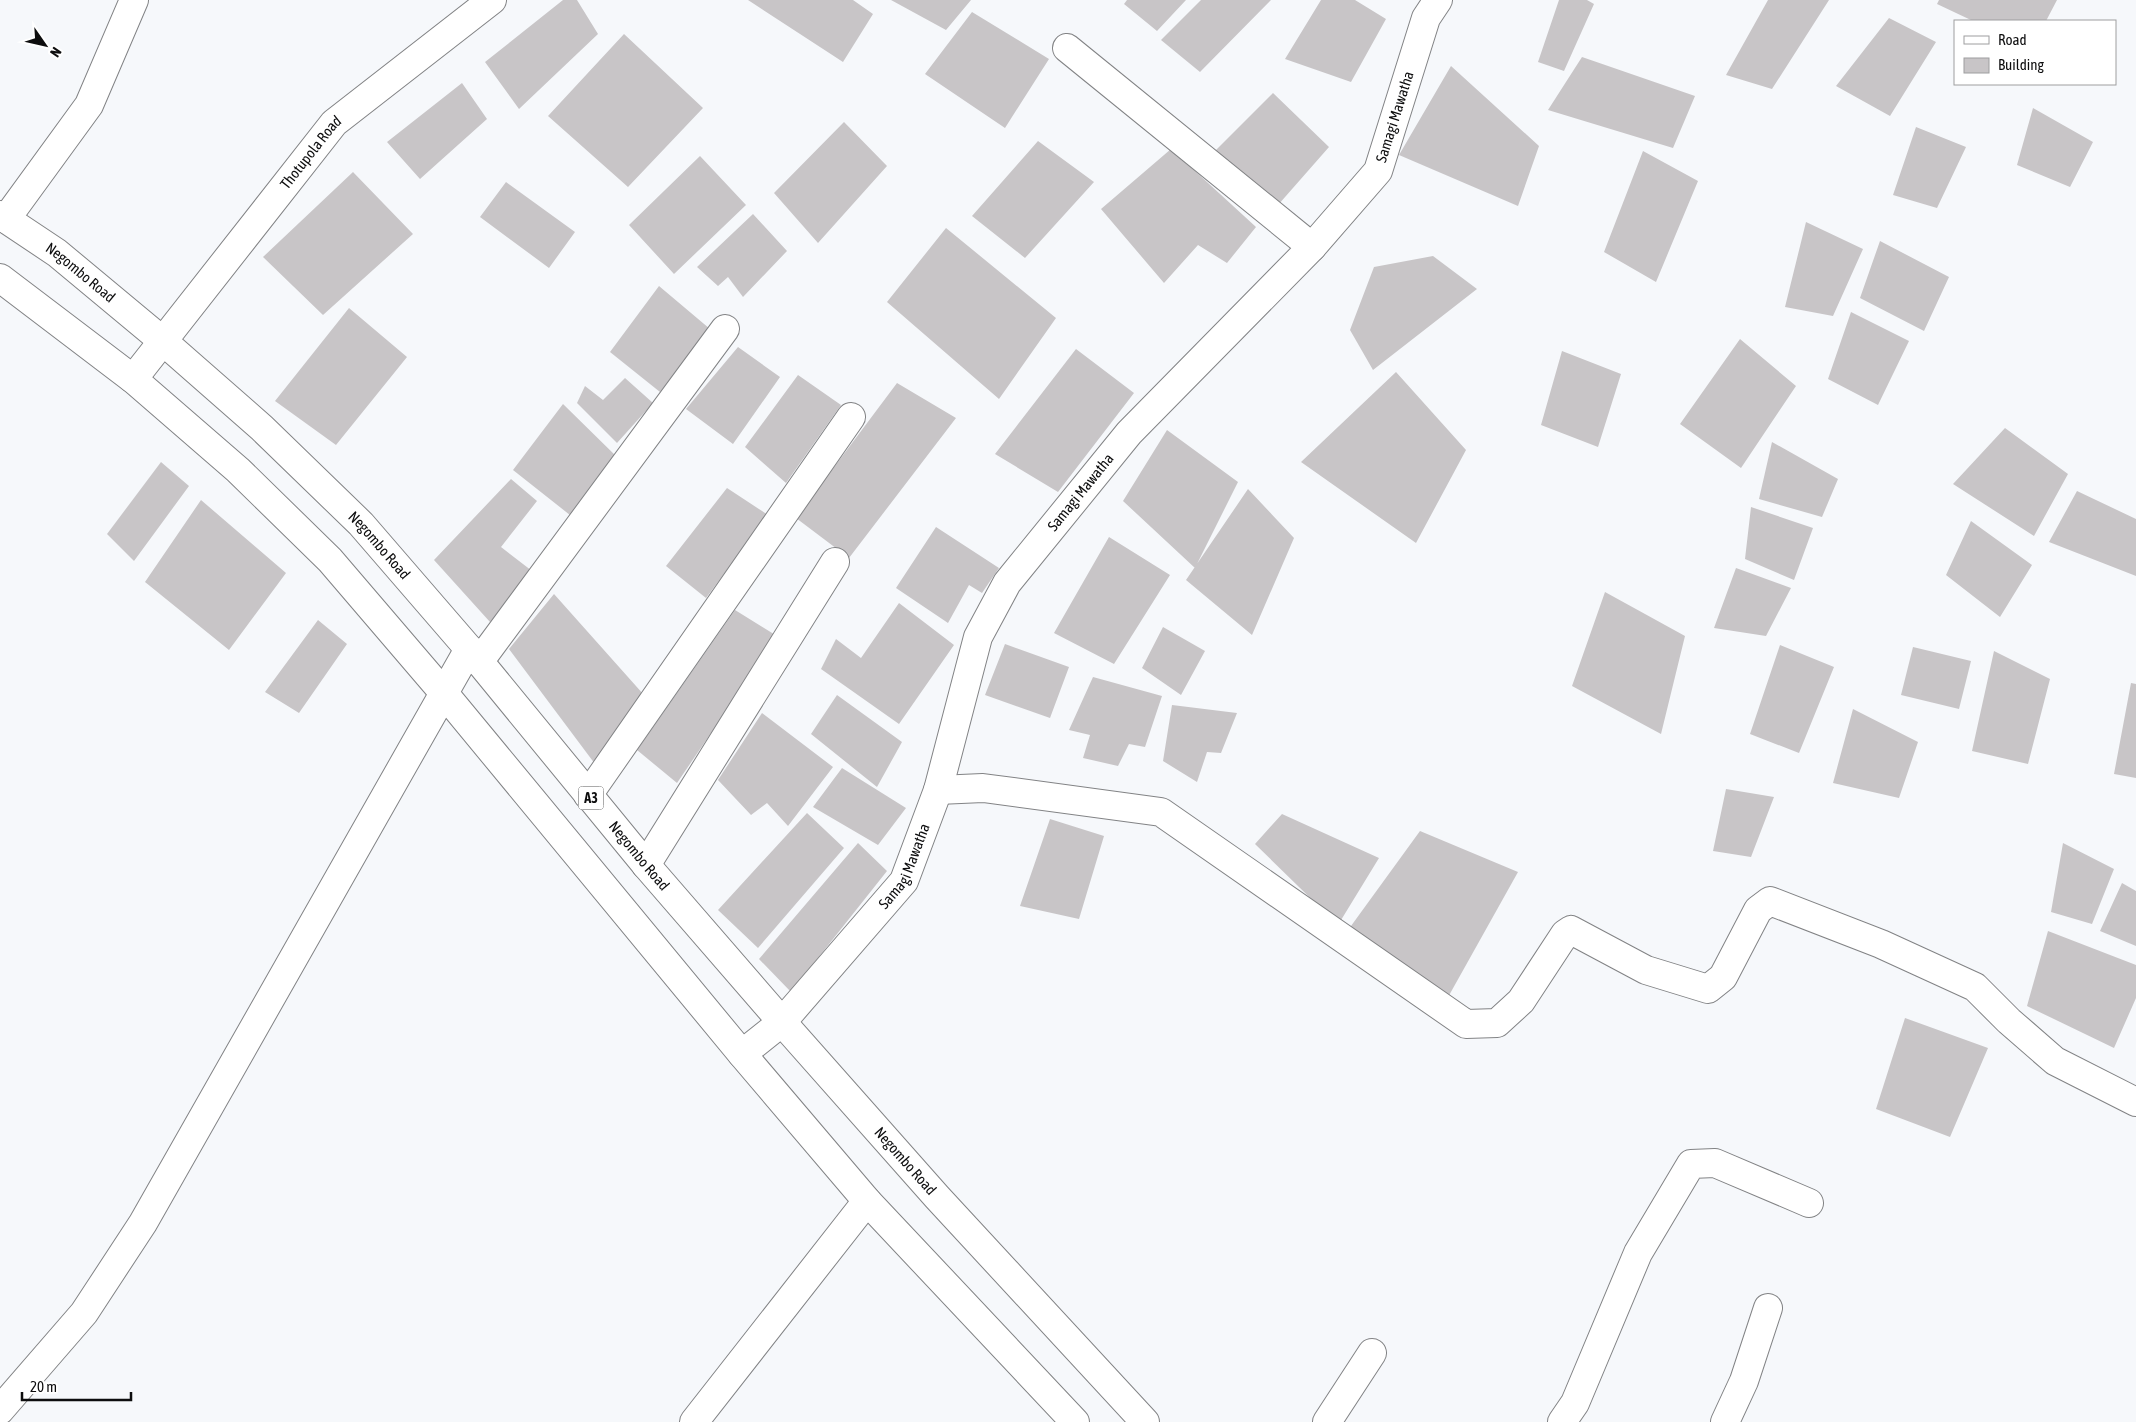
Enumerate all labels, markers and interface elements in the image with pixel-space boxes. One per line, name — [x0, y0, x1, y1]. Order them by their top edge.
north arrow — [20, 20, 70, 70]
legend — [1954, 20, 2116, 85]
text: Road — [1998, 31, 2027, 48]
text: N — [47, 44, 65, 60]
text: Building — [1998, 56, 2044, 73]
street label: Samagi Mawatha — [1372, 69, 1417, 164]
street label: Thotupola Road — [277, 112, 344, 192]
street label: Negombo Road — [43, 239, 119, 306]
street label: Samagi Mawatha — [1044, 450, 1117, 534]
street label: Negombo Road — [345, 508, 414, 582]
road number: A3 — [578, 786, 604, 810]
street label: Negombo Road — [606, 818, 673, 894]
street label: Samagi Mawatha — [875, 821, 933, 912]
street label: Negombo Road — [871, 1123, 940, 1198]
scale bar — [22, 1370, 131, 1402]
text: 20 m — [30, 1378, 57, 1395]

